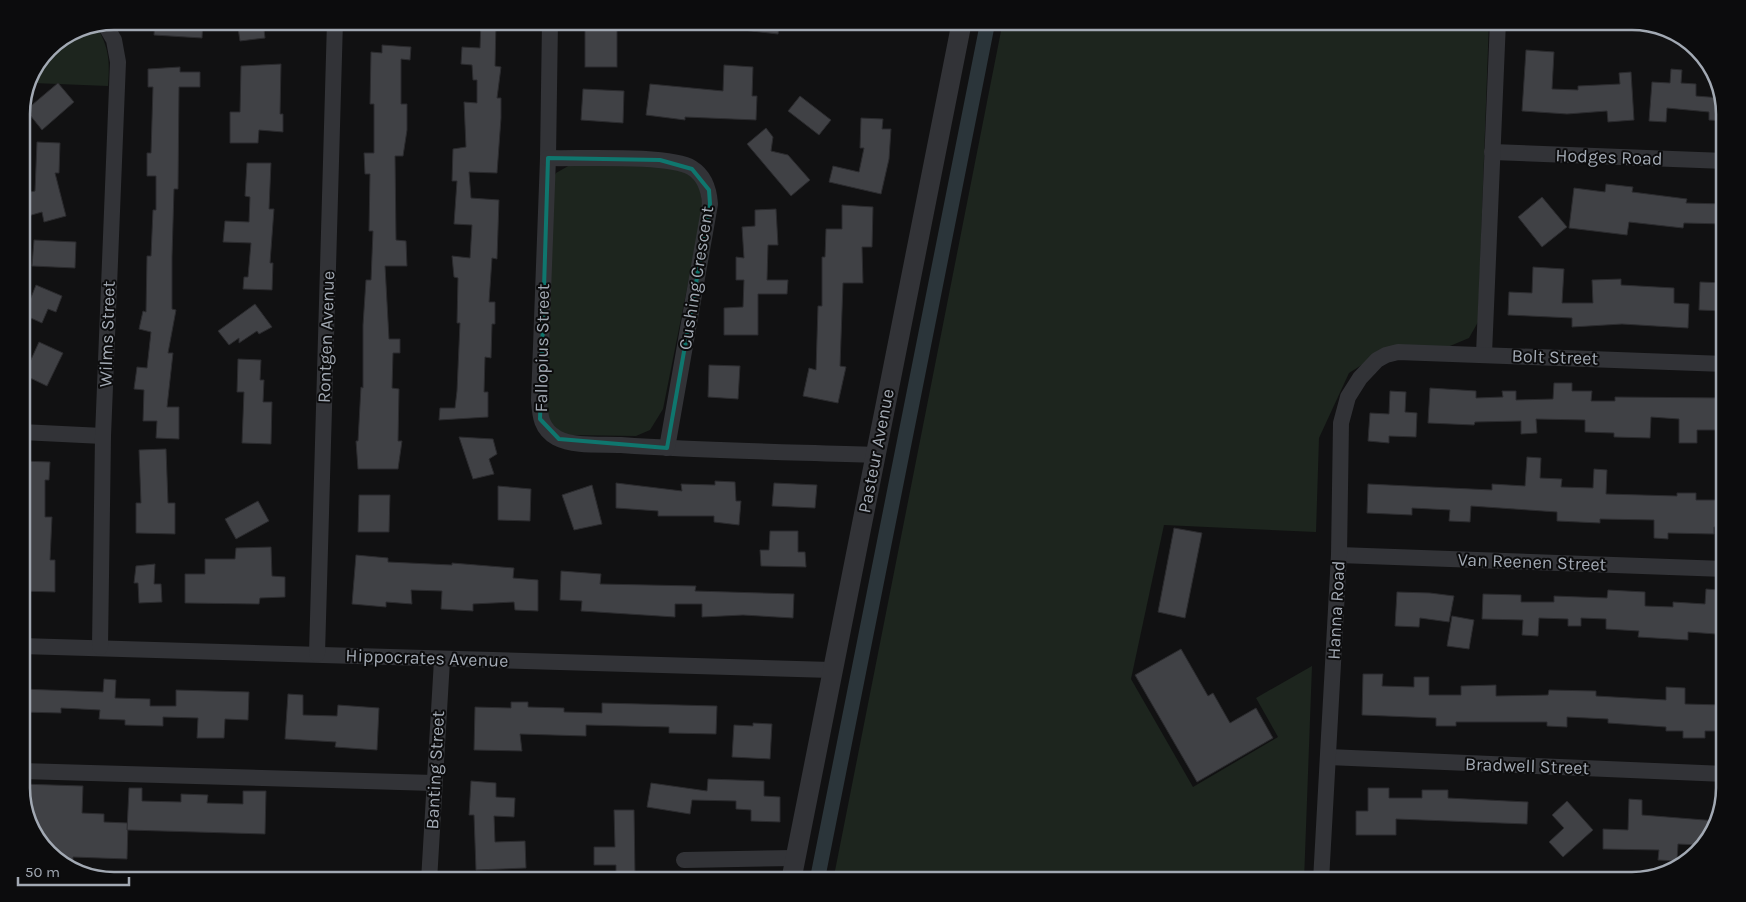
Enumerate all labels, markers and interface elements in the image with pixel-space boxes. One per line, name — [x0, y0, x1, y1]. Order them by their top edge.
street label: Hodges Road — [1555, 144, 1663, 170]
street label: Cushing Crescent — [674, 204, 718, 351]
street label: Rontgen Avenue — [313, 271, 339, 403]
street label: Wilms Street — [94, 280, 120, 388]
street label: Fallopius Street — [530, 283, 554, 413]
street label: Bolt Street — [1511, 344, 1599, 370]
street label: Pasteur Avenue — [853, 387, 899, 515]
street label: Van Reenen Street — [1457, 548, 1607, 576]
street label: Hanna Road — [1322, 560, 1350, 660]
street label: Hippocrates Avenue — [345, 644, 509, 672]
street label: Banting Street — [421, 710, 449, 830]
street label: Bradwell Street — [1464, 753, 1590, 779]
scale bar — [18, 854, 129, 886]
text: 50 m — [25, 863, 60, 881]

